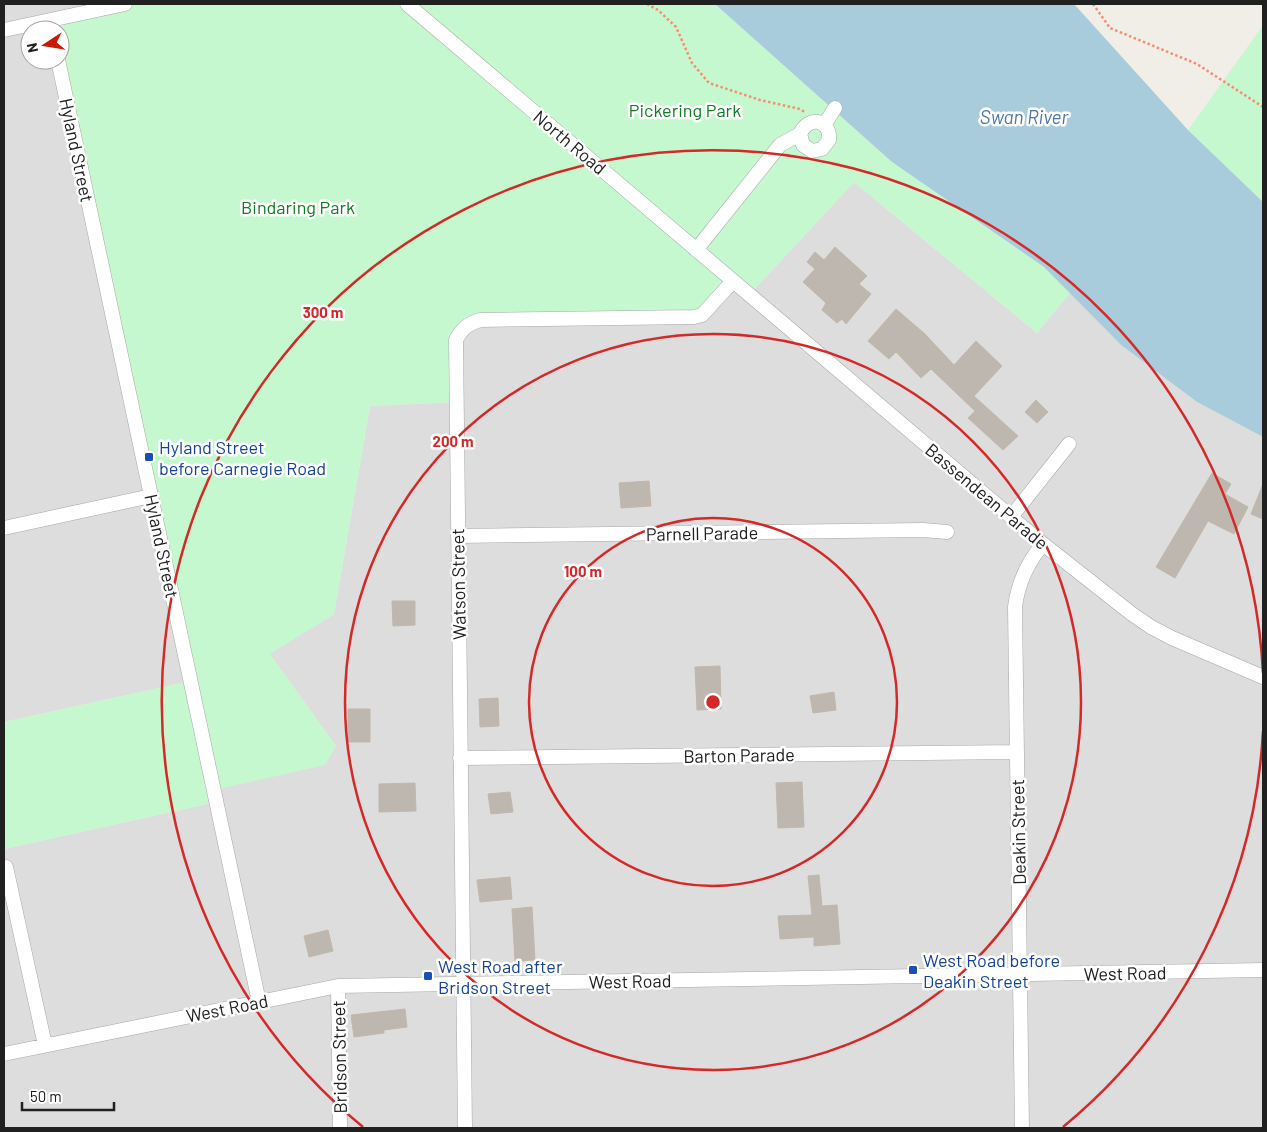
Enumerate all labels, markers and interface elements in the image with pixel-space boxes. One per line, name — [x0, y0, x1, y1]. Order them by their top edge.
north arrow — [20, 20, 70, 70]
text: N — [23, 41, 41, 54]
street label: Hyland Street — [55, 96, 99, 204]
park label: Pickering Park — [629, 99, 741, 121]
street label: North Road — [529, 105, 611, 179]
water label: Swan River — [980, 105, 1069, 128]
park label: Bindaring Park — [241, 196, 355, 218]
text: 300 m — [303, 303, 343, 321]
text: 200 m — [432, 432, 474, 450]
place label: Hyland Street before Carnegie Road — [159, 436, 326, 479]
street label: Bassendean Parade — [921, 438, 1053, 554]
marker: Hyland Street before Carnegie Road — [143, 451, 155, 463]
street label: Hyland Street — [140, 492, 184, 600]
street label: Parnell Parade — [646, 521, 758, 545]
street label: Watson Street — [446, 528, 470, 640]
text: 100 m — [564, 562, 602, 580]
centre of rings — [704, 693, 722, 711]
street label: Barton Parade — [683, 743, 795, 767]
street label: Deakin Street — [1006, 779, 1030, 885]
place label: West Road before Deakin Street — [923, 949, 1060, 992]
place label: West Road after Bridson Street — [438, 955, 563, 998]
street label: West Road — [1083, 961, 1167, 985]
marker: West Road before Deakin Street — [907, 964, 919, 976]
street label: West Road — [588, 969, 672, 993]
marker: West Road after Bridson Street — [422, 970, 434, 982]
street label: West Road — [184, 989, 270, 1027]
street label: Bridson Street — [327, 1000, 351, 1114]
scale bar — [22, 1080, 115, 1112]
text: 50 m — [30, 1087, 62, 1105]

